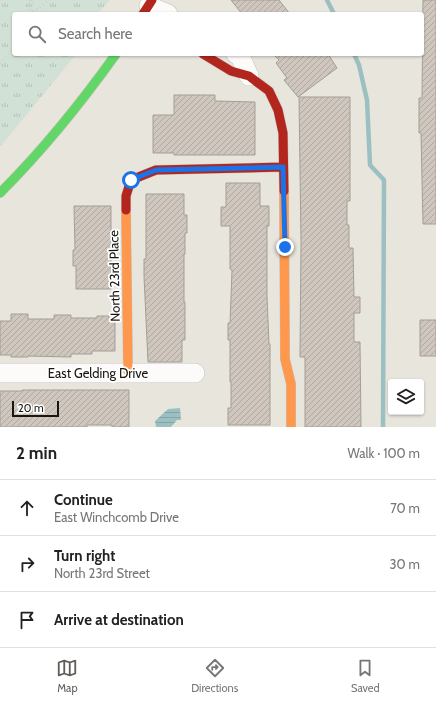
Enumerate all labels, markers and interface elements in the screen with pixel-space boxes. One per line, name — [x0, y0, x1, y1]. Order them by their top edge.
search box — [12, 12, 424, 56]
icon: search — [26, 23, 48, 45]
text: Search here — [58, 25, 133, 43]
route start — [122, 171, 140, 189]
street label: North 23rd Place — [105, 230, 123, 322]
route end — [276, 238, 294, 256]
street label: East Gelding Drive — [48, 365, 148, 381]
map controls — [388, 379, 424, 415]
button: layers — [388, 379, 424, 415]
scale bar — [12, 399, 59, 418]
text: 20 m — [18, 401, 44, 415]
text: 2 min — [16, 443, 57, 463]
text: Walk · 100 m — [347, 445, 420, 461]
text: Continue — [54, 491, 113, 509]
icon: ahead — [16, 497, 38, 519]
text: 70 m — [390, 500, 420, 516]
text: East Winchcomb Drive — [54, 509, 179, 525]
text: Turn right — [54, 547, 115, 565]
icon: right — [16, 553, 38, 575]
text: 30 m — [390, 556, 420, 572]
text: North 23rd Street — [54, 565, 150, 581]
icon: arrive — [16, 609, 38, 631]
text: Arrive at destination — [54, 611, 184, 629]
tab: Map — [56, 657, 78, 695]
tab: Directions — [191, 657, 238, 695]
tab: Saved — [351, 657, 380, 695]

